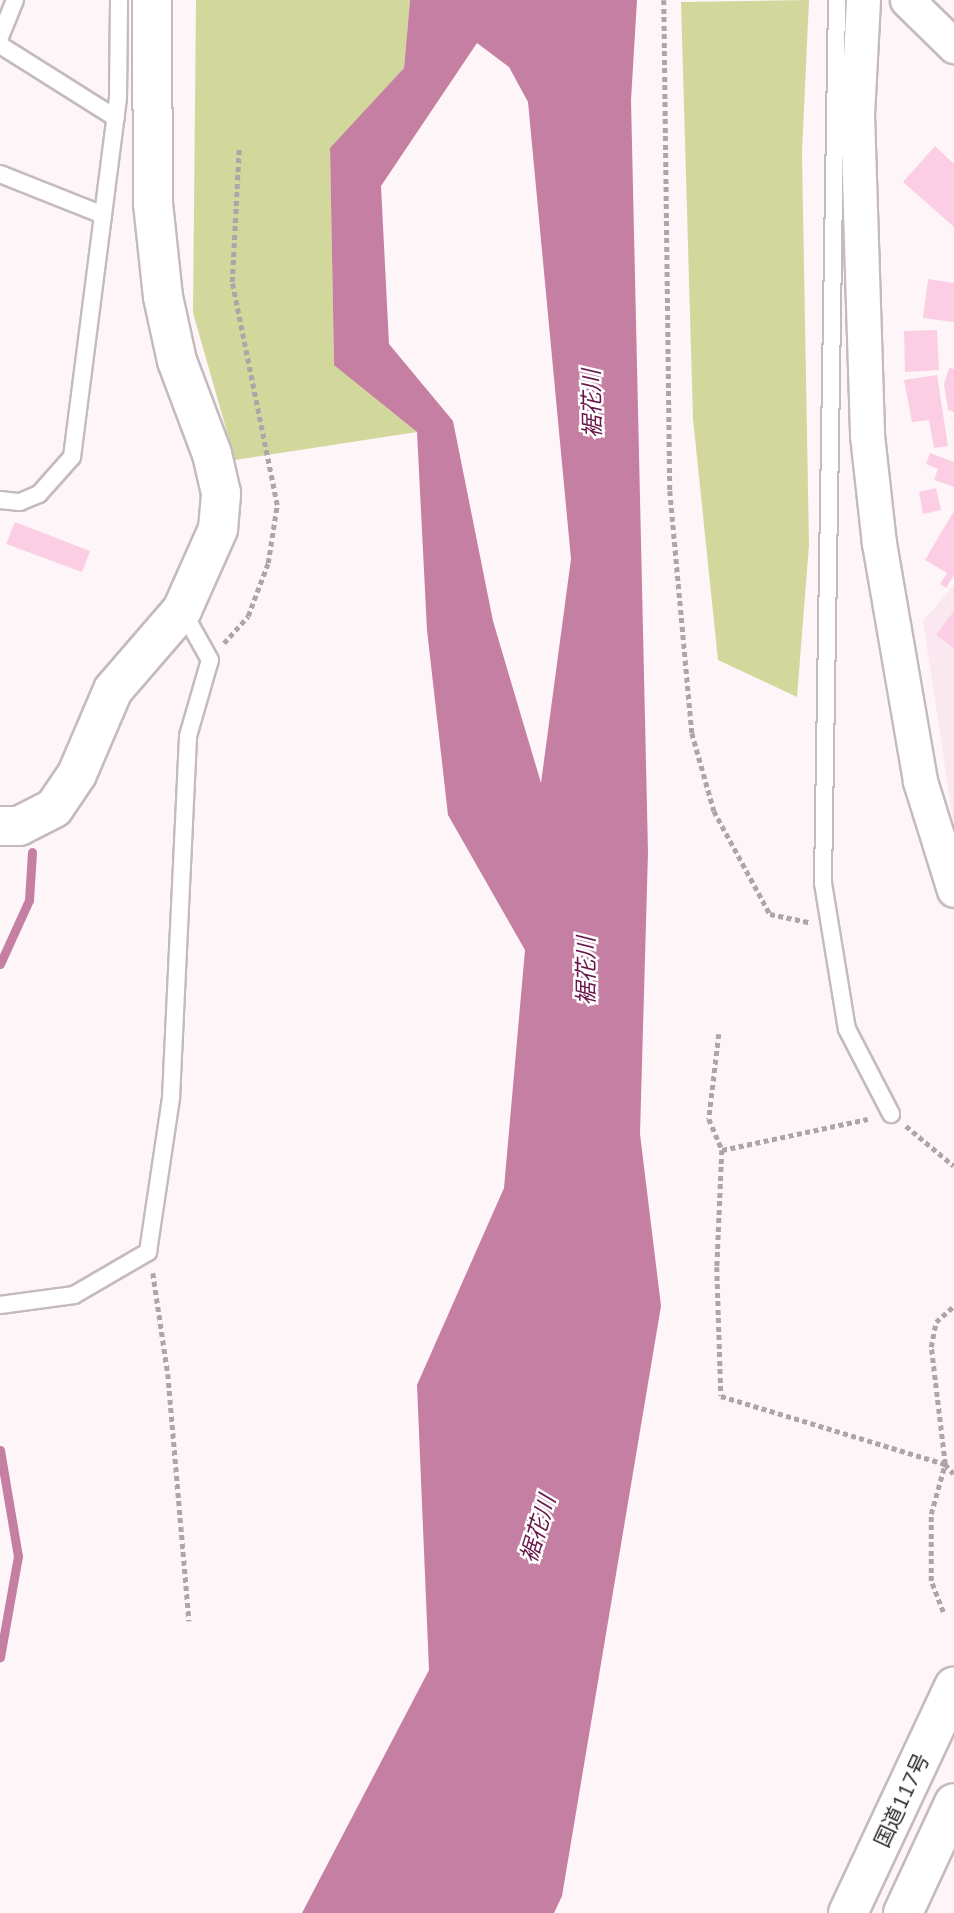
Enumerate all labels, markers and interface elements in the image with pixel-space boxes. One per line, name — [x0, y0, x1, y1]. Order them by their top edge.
water label: 裾花川 — [578, 369, 606, 439]
water label: 裾花川 — [572, 937, 600, 1005]
water label: 裾花川 — [515, 1492, 561, 1566]
street label: 国道117号 — [868, 1749, 934, 1851]

